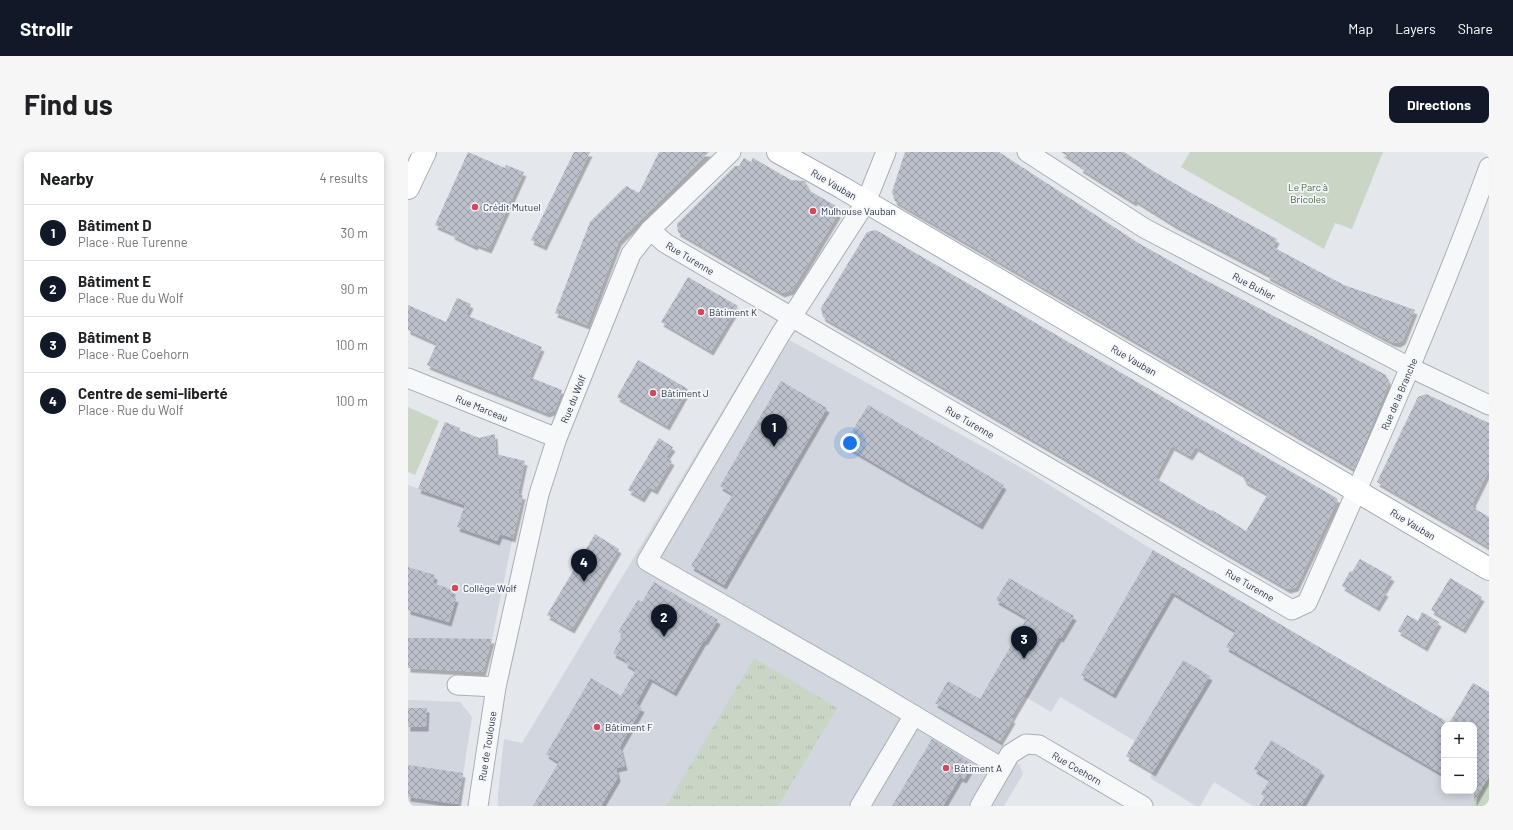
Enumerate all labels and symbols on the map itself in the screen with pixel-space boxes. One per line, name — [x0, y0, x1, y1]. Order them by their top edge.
street label: Rue Vauban — [809, 166, 859, 202]
park label: Le Parc à Bricoles — [1288, 181, 1328, 205]
place label: Crédit Mutuel — [483, 201, 541, 213]
marker: Crédit Mutuel — [470, 202, 480, 212]
place label: Mulhouse Vauban — [821, 205, 896, 217]
marker: Mulhouse Vauban — [808, 206, 818, 216]
street label: Rue Turenne — [664, 239, 716, 277]
street label: Rue Buhler — [1230, 270, 1278, 302]
place label: Bâtiment K — [709, 306, 757, 318]
marker: Bâtiment K — [696, 307, 706, 317]
street label: Rue Vauban — [1109, 342, 1159, 378]
street label: Rue de la Branche — [1378, 356, 1420, 432]
street label: Rue du Wolf — [558, 373, 588, 425]
place label: Bâtiment J — [661, 387, 709, 399]
marker: Bâtiment J — [648, 388, 658, 398]
street label: Rue Marceau — [454, 392, 510, 424]
street label: Rue Turenne — [943, 403, 997, 441]
pin: 1 — [761, 414, 787, 447]
your location — [840, 433, 860, 453]
street label: Rue Vauban — [1388, 506, 1438, 542]
pin: 4 — [571, 549, 597, 582]
street label: Rue Turenne — [1223, 566, 1277, 604]
place label: Collège Wolf — [463, 582, 517, 594]
marker: Collège Wolf — [450, 583, 460, 593]
pin: 2 — [651, 604, 677, 637]
pin: 3 — [1011, 626, 1037, 659]
street label: Rue de Toulouse — [476, 710, 498, 782]
place label: Bâtiment F — [605, 721, 653, 733]
marker: Bâtiment F — [592, 722, 602, 732]
street label: Rue Coehorn — [1050, 749, 1104, 787]
place label: Bâtiment A — [954, 762, 1002, 774]
marker: Bâtiment A — [941, 763, 951, 773]

